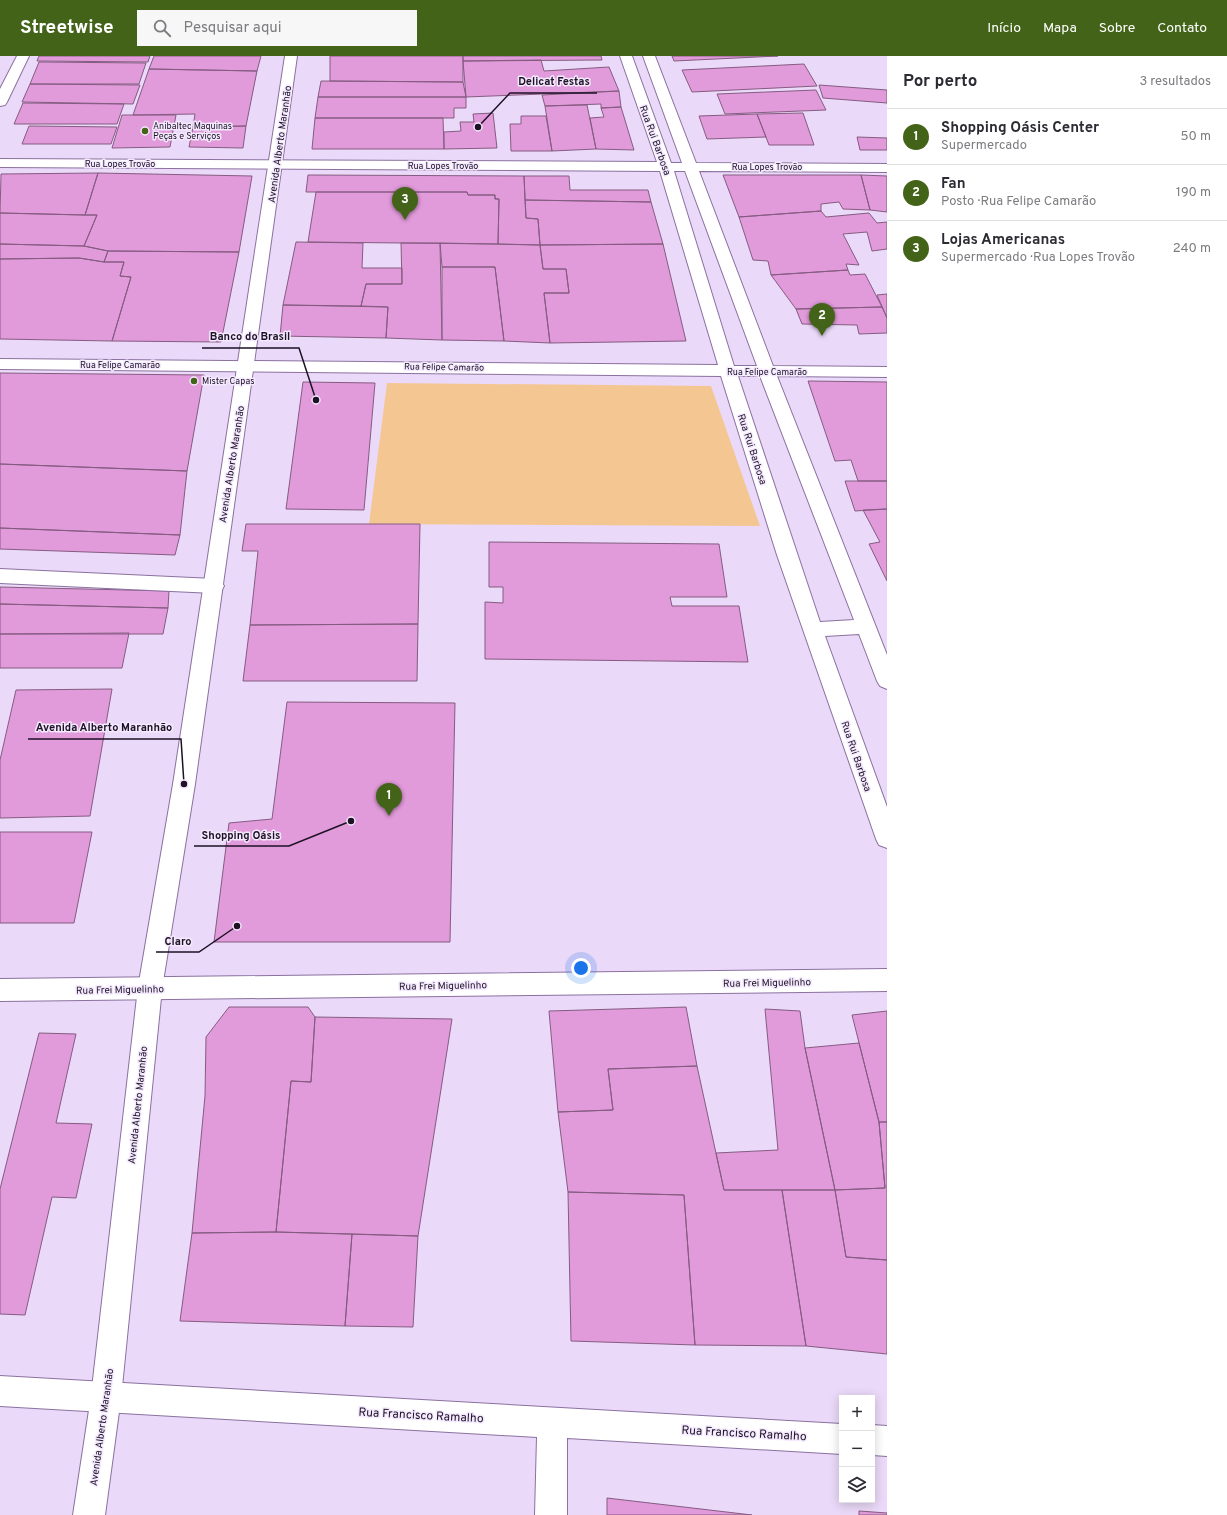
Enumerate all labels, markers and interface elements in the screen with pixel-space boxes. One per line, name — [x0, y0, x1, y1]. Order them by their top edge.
search box — [137, 10, 417, 46]
text: Streetwise — [20, 16, 113, 40]
icon: search — [151, 17, 173, 39]
text: Pesquisar aqui — [183, 19, 282, 38]
text: Início — [987, 20, 1021, 37]
text: Mapa — [1043, 20, 1077, 37]
text: Sobre — [1099, 20, 1135, 37]
text: Contato — [1157, 20, 1207, 37]
callout: Delicat Festas — [510, 70, 597, 93]
text: Por perto — [903, 71, 977, 93]
text: 3 resultados — [1139, 74, 1211, 90]
text: Delicat Festas — [518, 75, 590, 89]
street label: Avenida Alberto Maranhão — [266, 84, 295, 204]
street label: Rua Rui Barbosa — [636, 104, 673, 177]
text: Shopping Oásis Center — [941, 119, 1099, 138]
place label: Anibaltec Maquinas Peças e Serviços — [153, 121, 232, 142]
marker: Anibaltec Maquinas Peças e Serviços — [140, 126, 150, 136]
text: 1 — [913, 129, 919, 145]
text: 50 m — [1181, 129, 1211, 145]
text: Supermercado — [941, 138, 1027, 154]
street label: Rua Lopes Trovão — [85, 159, 155, 170]
street label: Rua Lopes Trovão — [408, 161, 478, 172]
street label: Rua Lopes Trovão — [732, 162, 802, 173]
text: Fan — [941, 175, 966, 194]
text: 2 — [912, 185, 920, 201]
text: 190 m — [1176, 185, 1211, 201]
pin: 3 — [392, 187, 418, 220]
text: Posto · Rua Felipe Camarão — [941, 194, 1096, 210]
text: Lojas Americanas — [941, 231, 1065, 250]
text: 3 — [912, 241, 920, 257]
text: 240 m — [1173, 241, 1211, 257]
text: Supermercado · Rua Lopes Trovão — [941, 250, 1135, 266]
pin: 2 — [809, 303, 835, 336]
callout: Banco do Brasil — [202, 325, 299, 348]
text: Banco do Brasil — [210, 330, 290, 344]
street label: Rua Felipe Camarão — [80, 360, 160, 371]
street label: Rua Felipe Camarão — [404, 361, 484, 374]
street label: Rua Felipe Camarão — [727, 367, 807, 378]
marker: Mister Capas — [189, 376, 199, 386]
place label: Mister Capas — [202, 376, 254, 387]
street label: Avenida Alberto Maranhão — [217, 404, 248, 524]
street label: Rua Rui Barbosa — [734, 412, 769, 487]
callout: Avenida Alberto Maranhão — [28, 716, 181, 739]
street label: Rua Rui Barbosa — [837, 719, 874, 794]
text: Avenida Alberto Maranhão — [36, 721, 172, 735]
pin: 1 — [376, 783, 402, 816]
callout: Shopping Oásis — [194, 823, 289, 846]
text: Shopping Oásis — [202, 829, 280, 843]
callout: Claro — [156, 929, 199, 952]
text: Claro — [165, 935, 191, 949]
your location — [571, 958, 591, 978]
street label: Rua Frei Miguelinho — [723, 976, 812, 991]
street label: Rua Frei Miguelinho — [399, 979, 488, 994]
street label: Rua Frei Miguelinho — [76, 983, 165, 998]
street label: Avenida Alberto Maranhão — [126, 1045, 151, 1165]
street label: Avenida Alberto Maranhão — [88, 1367, 117, 1487]
map controls — [839, 1395, 875, 1503]
button: + — [839, 1395, 875, 1431]
street label: Rua Francisco Ramalho — [358, 1405, 484, 1427]
street label: Rua Francisco Ramalho — [681, 1423, 807, 1445]
button: − — [839, 1431, 875, 1467]
button: layers — [839, 1467, 875, 1503]

